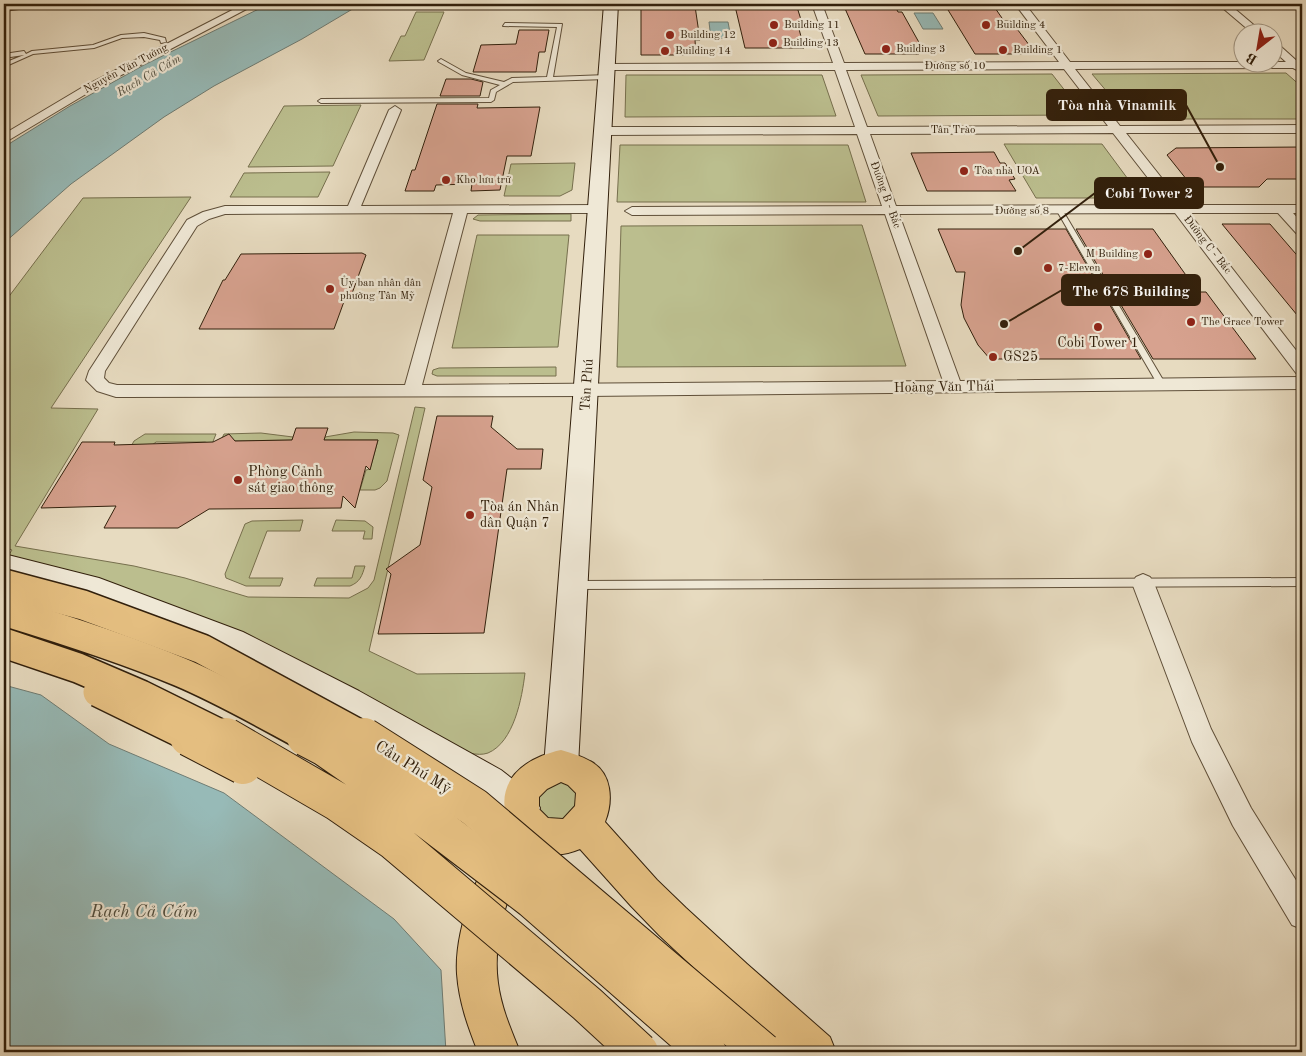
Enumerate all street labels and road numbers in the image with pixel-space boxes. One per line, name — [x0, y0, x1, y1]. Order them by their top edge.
street label: Nguyễn Văn Tưởng — [82, 41, 170, 96]
street label: Đường số 10 — [925, 60, 985, 72]
street label: Tân Trào — [930, 125, 976, 136]
street label: Đường B - Bắc — [868, 160, 903, 230]
street label: Đường số 8 — [995, 205, 1049, 217]
street label: Đường C - Bắc — [1181, 213, 1234, 276]
street label: Tân Phú — [578, 358, 596, 412]
street label: Hoàng Văn Thái — [894, 379, 995, 395]
street label: Cầu Phú Mỹ — [372, 736, 456, 798]

